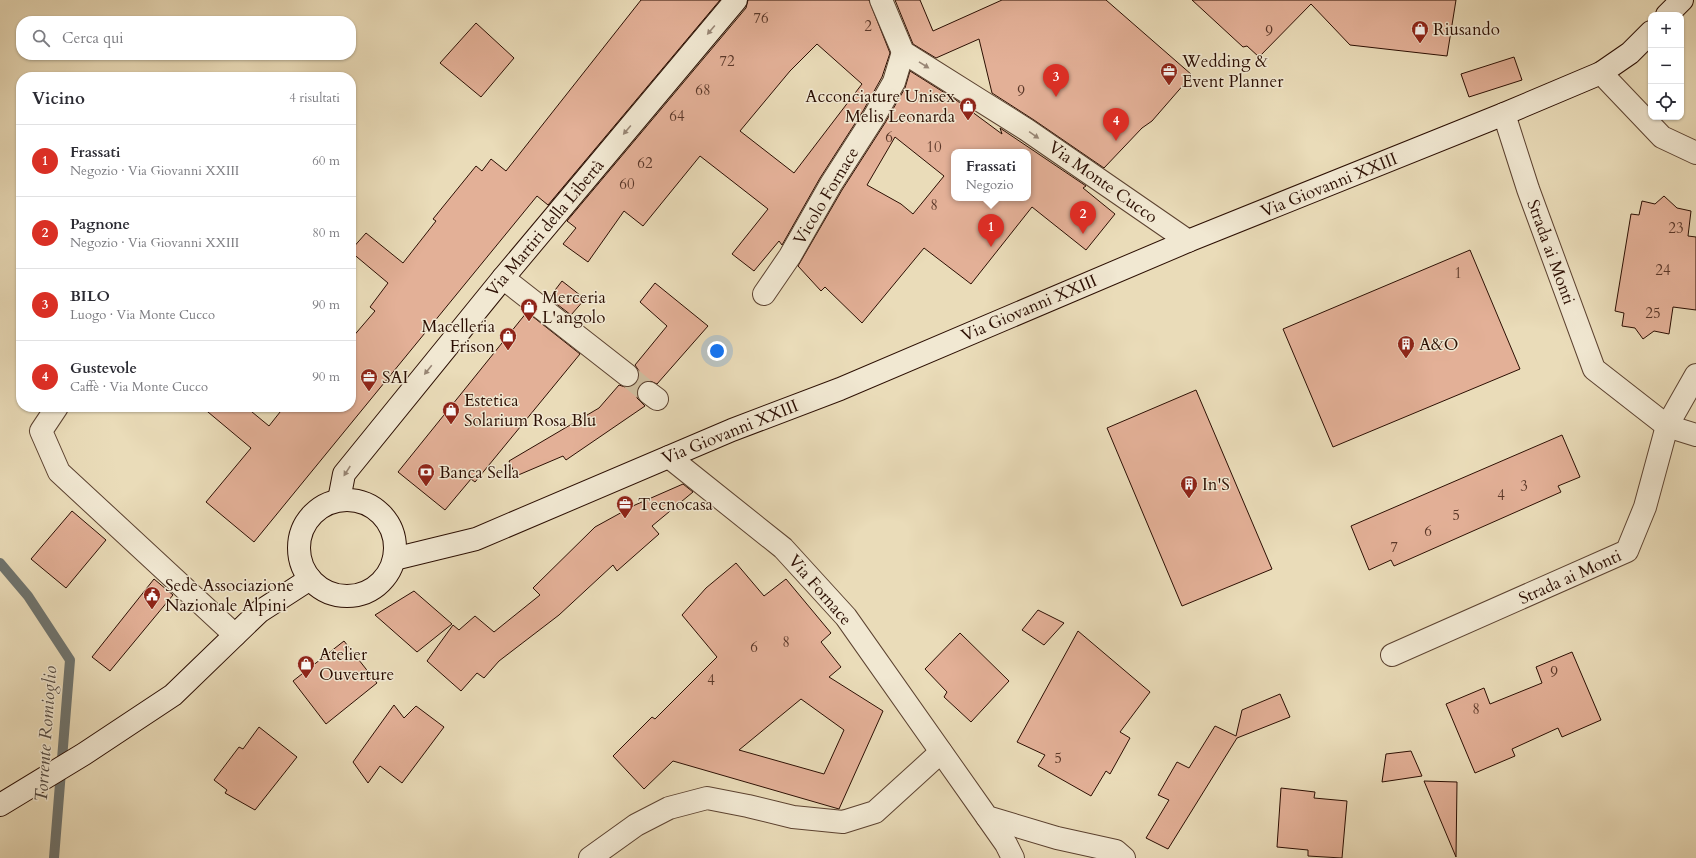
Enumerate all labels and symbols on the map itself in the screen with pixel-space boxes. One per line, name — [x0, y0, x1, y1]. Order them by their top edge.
house number: 76 — [753, 8, 769, 28]
house number: 2 — [864, 16, 872, 36]
place label: Riusando — [1433, 18, 1500, 41]
shop icon: Riusando — [1410, 19, 1430, 44]
house number: 9 — [1265, 21, 1273, 41]
one-way arrow — [706, 25, 715, 35]
place label: Wedding & Event Planner — [1181, 50, 1284, 93]
house number: 72 — [719, 51, 735, 71]
one-way arrow — [919, 61, 929, 69]
office icon: Wedding & Event Planner — [1159, 61, 1179, 86]
pin: 3 — [1043, 64, 1069, 97]
house number: 68 — [695, 80, 711, 100]
house number: 9 — [1017, 81, 1025, 101]
place label: Acconciature Unisex Melis Leonarda — [805, 85, 956, 128]
shop icon: Acconciature Unisex Melis Leonarda — [958, 96, 978, 121]
house number: 64 — [669, 106, 685, 126]
pin: 4 — [1103, 108, 1129, 141]
one-way arrow — [623, 124, 632, 135]
house number: 6 — [885, 127, 893, 147]
one-way arrow — [1029, 131, 1039, 139]
street label: Via Monte Cucco — [1044, 136, 1162, 228]
house number: 10 — [926, 137, 942, 157]
street label: Vicolo Fornace — [788, 143, 864, 249]
street label: Via Giovanni XXIII — [1257, 147, 1401, 223]
house number: 62 — [637, 153, 653, 173]
street label: Via Martiri della Libertà — [481, 154, 610, 302]
house number: 60 — [619, 174, 635, 194]
house number: 8 — [930, 195, 938, 215]
street label: Strada ai Monti — [1521, 196, 1581, 308]
pin: 2 — [1070, 201, 1096, 234]
pin: 1 — [978, 214, 1004, 247]
house number: 23 — [1668, 218, 1684, 238]
house number: 24 — [1655, 260, 1671, 280]
house number: 1 — [1454, 263, 1462, 283]
street label: Via Giovanni XXIII — [958, 269, 1101, 347]
place label: Merceria L'angolo — [542, 286, 606, 329]
shop icon: Merceria L'angolo — [519, 297, 539, 322]
house number: 25 — [1645, 303, 1661, 323]
place label: Macelleria Frison — [421, 315, 496, 358]
shop icon: Macelleria Frison — [498, 326, 518, 351]
place label: A&O — [1419, 333, 1458, 356]
building icon: A&O — [1396, 334, 1416, 359]
your location — [707, 341, 727, 361]
one-way arrow — [424, 364, 432, 375]
place label: SAI — [382, 366, 409, 389]
office icon: SAI — [359, 367, 379, 392]
place label: Estetica Solarium Rosa Blu — [464, 389, 596, 432]
street label: Via Giovanni XXIII — [658, 394, 802, 470]
shop icon: Estetica Solarium Rosa Blu — [441, 400, 461, 425]
place label: Banca Sella — [439, 461, 520, 484]
bank icon: Banca Sella — [416, 462, 436, 487]
one-way arrow — [343, 466, 351, 476]
place label: In'S — [1202, 473, 1230, 496]
building icon: In'S — [1179, 474, 1199, 499]
house number: 3 — [1520, 476, 1528, 496]
house number: 4 — [1497, 485, 1505, 505]
place label: Tecnocasa — [638, 493, 714, 516]
office icon: Tecnocasa — [615, 494, 635, 519]
house number: 5 — [1452, 505, 1460, 525]
house number: 6 — [1424, 521, 1432, 541]
house number: 7 — [1390, 537, 1398, 557]
street label: Strada ai Monti — [1515, 544, 1625, 610]
street label: Via Fornace — [783, 550, 857, 630]
place label: Sede Associazione Nazionale Alpini — [165, 574, 294, 617]
public building icon: Sede Associazione Nazionale Alpini — [142, 585, 162, 610]
house number: 8 — [782, 632, 790, 652]
house number: 6 — [750, 637, 758, 657]
place label: Atelier Ouverture — [319, 643, 394, 686]
shop icon: Atelier Ouverture — [296, 654, 316, 679]
house number: 9 — [1550, 662, 1558, 682]
water label: Torrente Romioglio — [29, 665, 63, 803]
house number: 4 — [707, 670, 715, 690]
house number: 8 — [1472, 699, 1480, 719]
house number: 5 — [1054, 748, 1062, 768]

